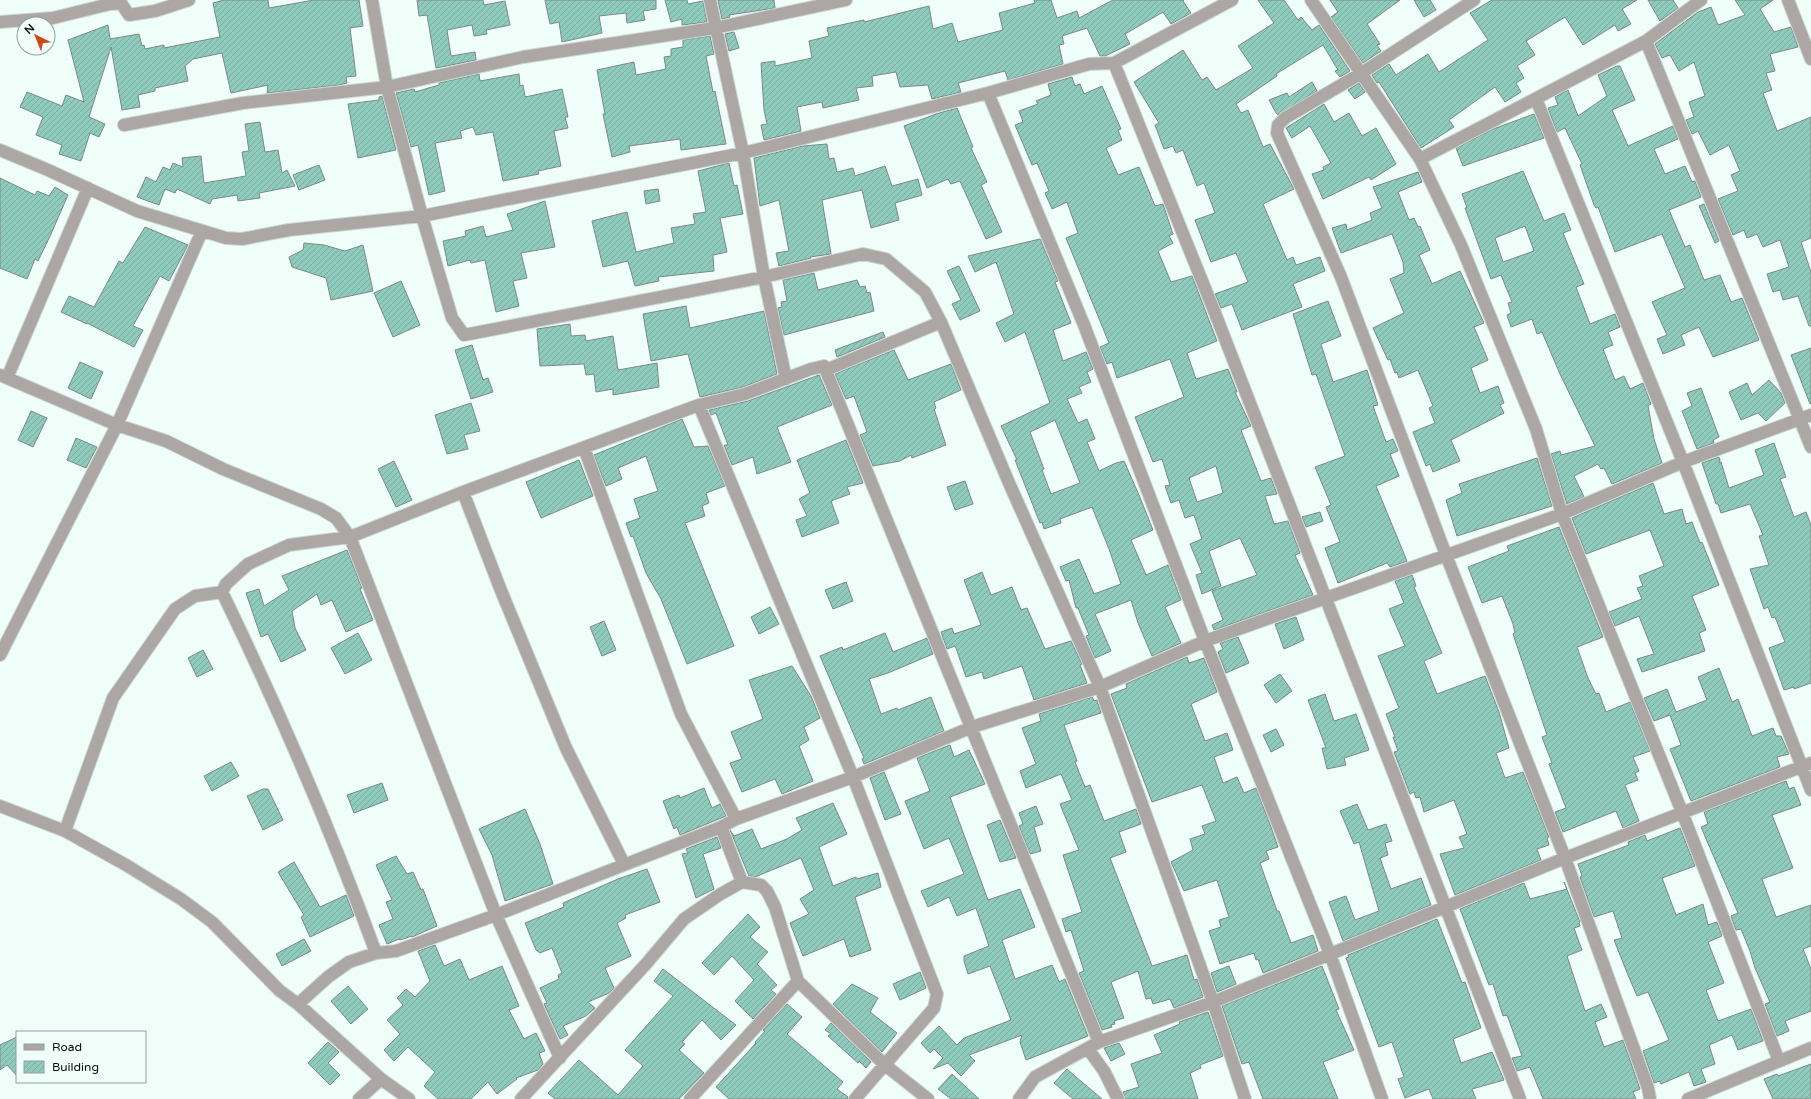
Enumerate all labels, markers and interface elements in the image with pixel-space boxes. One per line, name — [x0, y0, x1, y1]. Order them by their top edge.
north arrow — [16, 16, 56, 56]
text: N — [22, 21, 37, 37]
legend — [16, 1031, 146, 1083]
text: Road — [52, 1040, 82, 1054]
text: Building — [52, 1060, 99, 1074]

